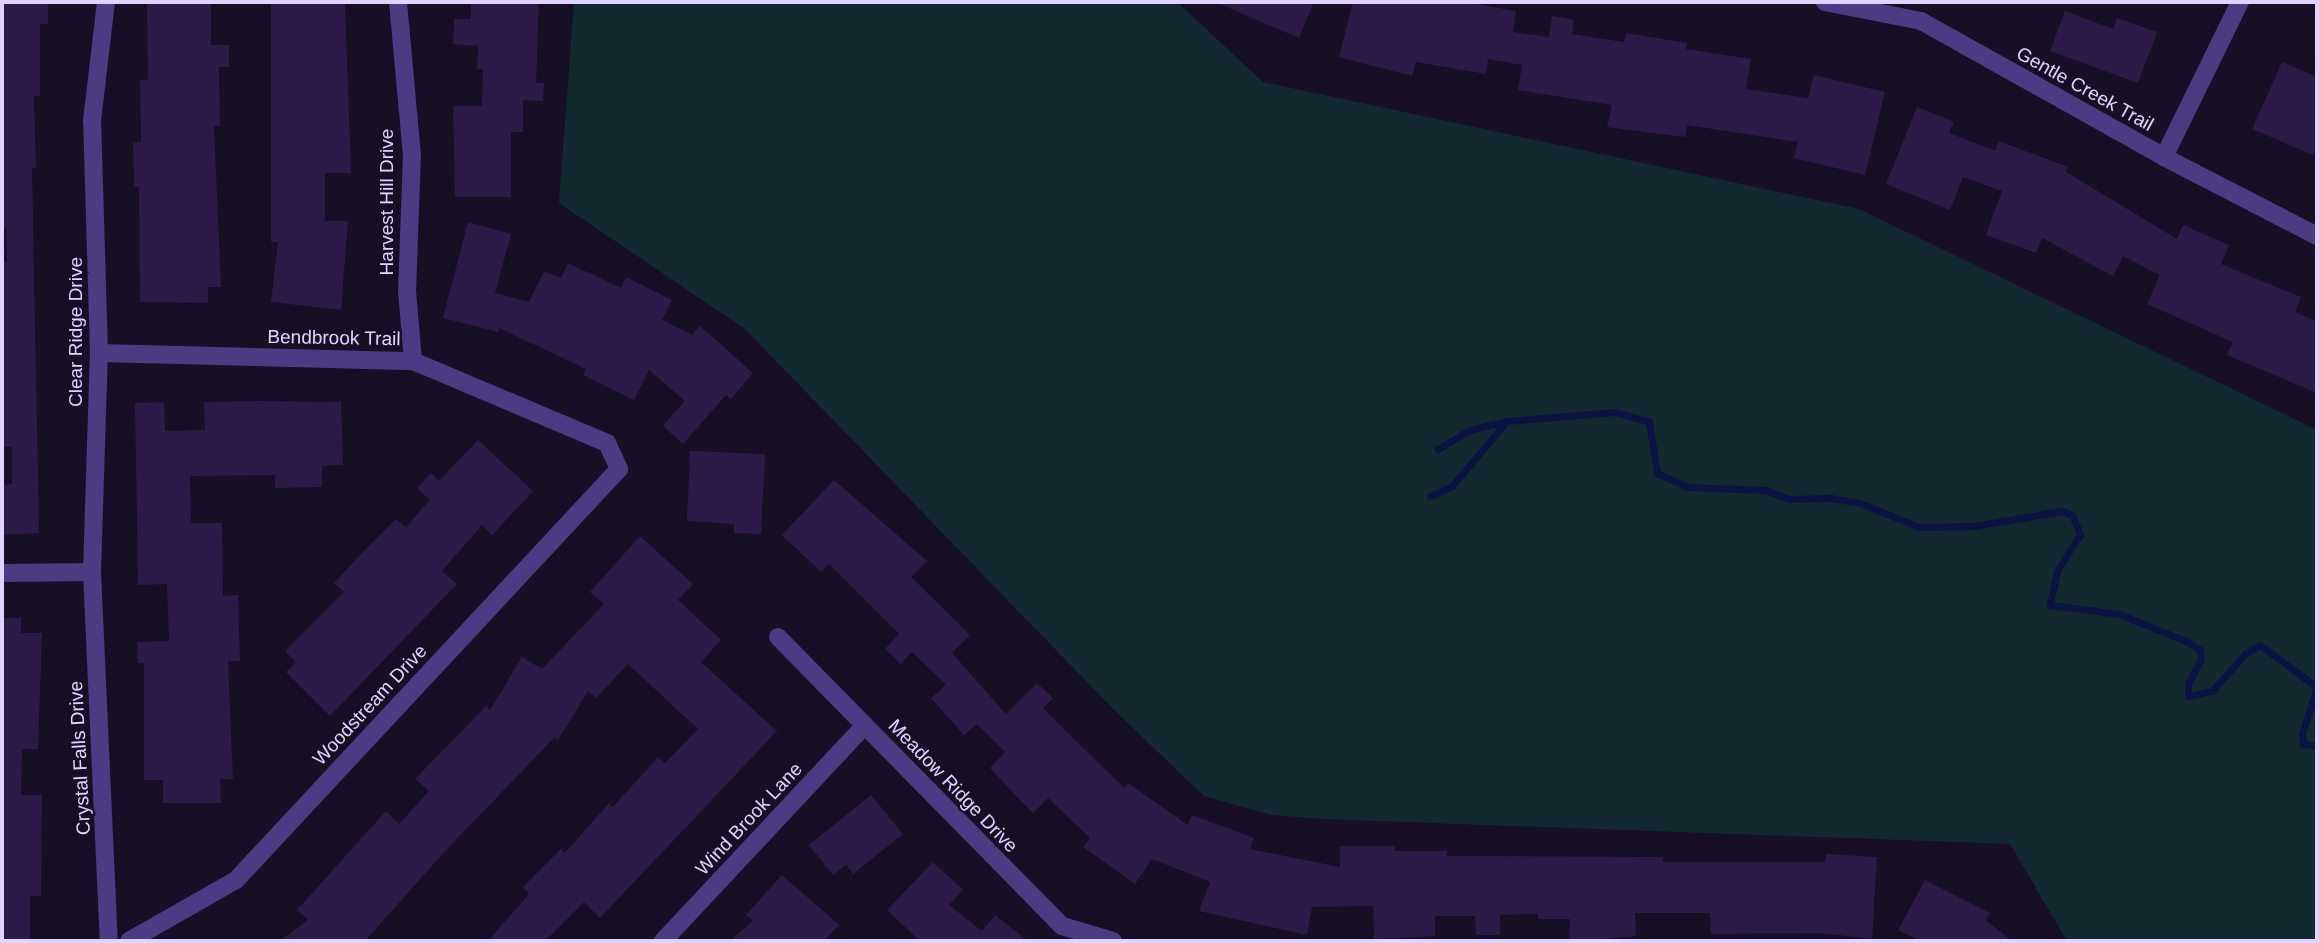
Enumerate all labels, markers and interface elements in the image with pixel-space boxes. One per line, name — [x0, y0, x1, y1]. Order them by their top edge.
street label: Gentle Creek Trail — [2012, 42, 2158, 136]
street label: Harvest Hill Drive — [376, 129, 398, 275]
street label: Clear Ridge Drive — [65, 257, 87, 407]
street label: Bendbrook Trail — [267, 325, 401, 351]
street label: Woodstream Drive — [308, 640, 432, 770]
street label: Crystal Falls Drive — [65, 680, 95, 836]
street label: Meadow Ridge Drive — [884, 715, 1022, 857]
street label: Wind Brook Lane — [691, 758, 807, 880]

